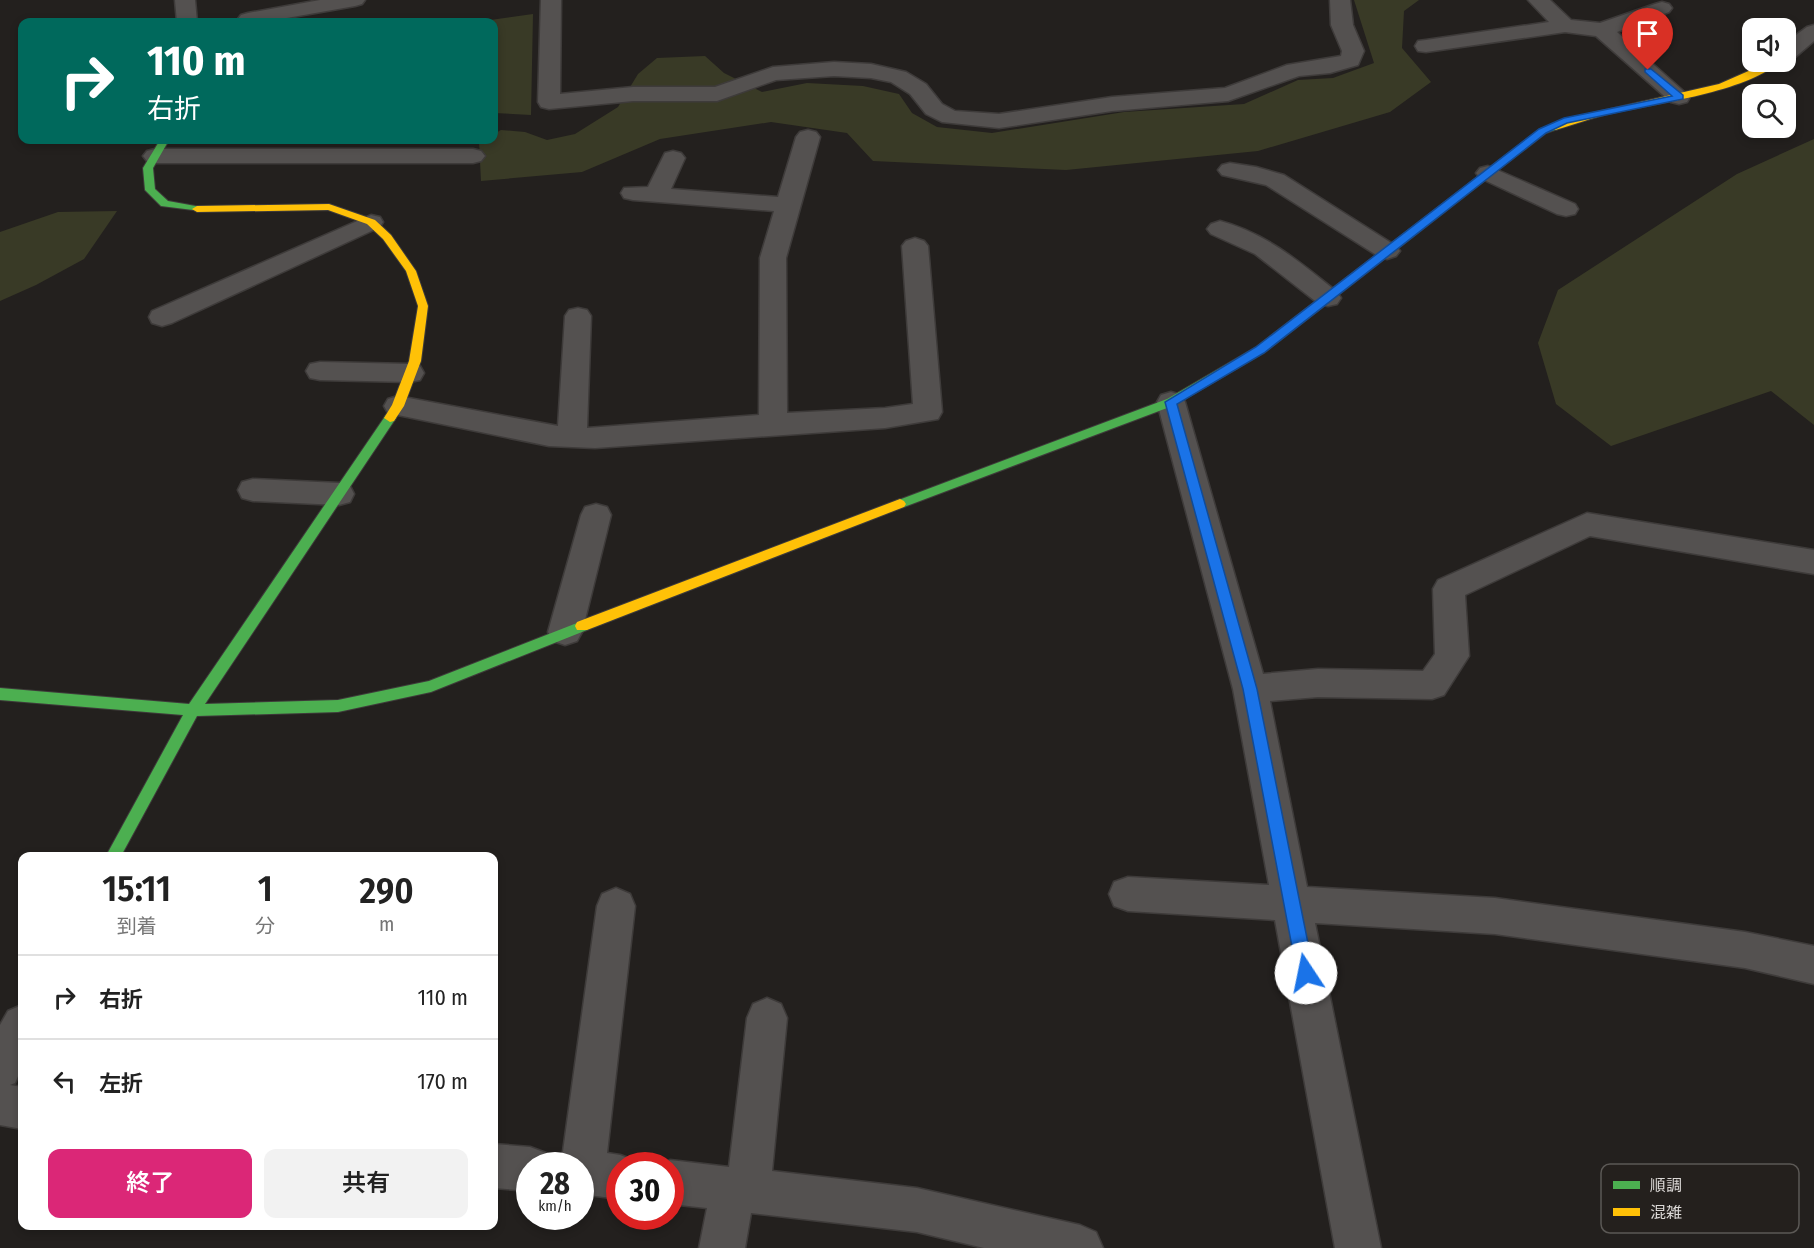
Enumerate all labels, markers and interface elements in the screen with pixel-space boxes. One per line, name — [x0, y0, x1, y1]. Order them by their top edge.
pin — [1622, 8, 1673, 70]
icon: arrive — [1631, 17, 1664, 50]
map controls — [1742, 18, 1796, 138]
button: sound — [1742, 18, 1796, 72]
text: 110 m — [147, 36, 246, 86]
icon: right — [48, 42, 126, 120]
button: search — [1742, 84, 1796, 138]
text: 右折 — [147, 93, 201, 125]
text: 15:11 — [102, 867, 171, 911]
text: 1 — [258, 867, 273, 911]
text: 290 — [360, 869, 414, 913]
text: m — [379, 912, 394, 936]
text: 到着 — [117, 914, 157, 938]
text: 分 — [255, 914, 275, 938]
position arrow — [1274, 941, 1338, 1005]
icon: right — [48, 981, 81, 1014]
text: 110 m — [418, 984, 468, 1011]
text: 右折 — [99, 986, 143, 1013]
icon: left — [48, 1065, 81, 1098]
text: 170 m — [417, 1068, 468, 1095]
text: 左折 — [99, 1070, 143, 1097]
button: 終了 — [48, 1149, 252, 1218]
button: 共有 — [264, 1149, 468, 1218]
speed limit sign: 30 — [606, 1152, 684, 1230]
legend — [1601, 1164, 1799, 1233]
text: 28 — [540, 1166, 570, 1202]
text: 順調 — [1650, 1176, 1682, 1195]
text: km/h — [538, 1197, 572, 1215]
text: 混雑 — [1650, 1203, 1682, 1222]

